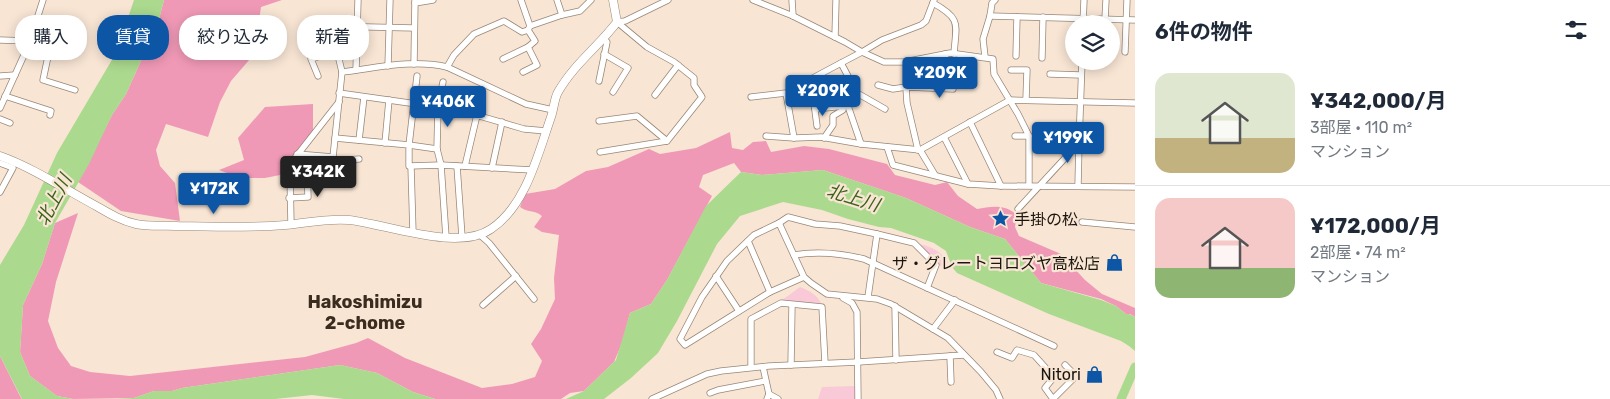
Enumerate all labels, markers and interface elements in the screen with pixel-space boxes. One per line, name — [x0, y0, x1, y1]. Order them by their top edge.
chip: 購入 — [15, 15, 87, 60]
chip: 賃貸 — [97, 15, 169, 60]
chip: 絞り込み — [179, 15, 287, 60]
chip: 新着 — [297, 15, 369, 60]
map controls — [1065, 15, 1120, 70]
button: layers — [1065, 15, 1120, 70]
icon: filters — [1562, 16, 1590, 44]
text: 6件の物件 — [1155, 19, 1253, 44]
pin: ¥209K — [905, 56, 975, 99]
text: ¥209K — [913, 63, 967, 82]
pin: ¥209K — [788, 74, 858, 117]
text: ¥209K — [796, 81, 850, 100]
pin: ¥406K — [413, 86, 483, 128]
text: ¥342,000/月 — [1310, 88, 1447, 113]
text: ¥406K — [421, 92, 475, 111]
icon: home — [1195, 93, 1255, 153]
text: 3部屋 · 110 m² — [1310, 118, 1412, 137]
pin: ¥199K — [1033, 121, 1103, 164]
text: ¥199K — [1043, 128, 1093, 147]
text: マンション — [1310, 142, 1390, 161]
pin: ¥342K — [283, 156, 353, 198]
text: ¥342K — [291, 162, 345, 181]
water label: 北上川 — [32, 169, 77, 229]
pin: ¥172K — [179, 172, 249, 215]
text: ¥172K — [189, 179, 239, 198]
water label: 北上川 — [824, 180, 884, 217]
place icon: 手掛の松 — [990, 209, 1010, 229]
place label: 手掛の松 — [1014, 210, 1078, 229]
text: ¥172,000/月 — [1310, 213, 1441, 238]
icon: home — [1195, 218, 1255, 278]
text: 2部屋 · 74 m² — [1310, 243, 1406, 262]
shop icon: ザ・グレートヨロズヤ高松店 — [1104, 253, 1124, 273]
place label: ザ・グレートヨロズヤ高松店 — [892, 254, 1100, 273]
text: マンション — [1310, 267, 1390, 286]
district label: Hakoshimizu 2-chome — [307, 291, 423, 334]
shop icon: Nitori — [1085, 364, 1105, 384]
place label: Nitori — [1041, 365, 1081, 384]

